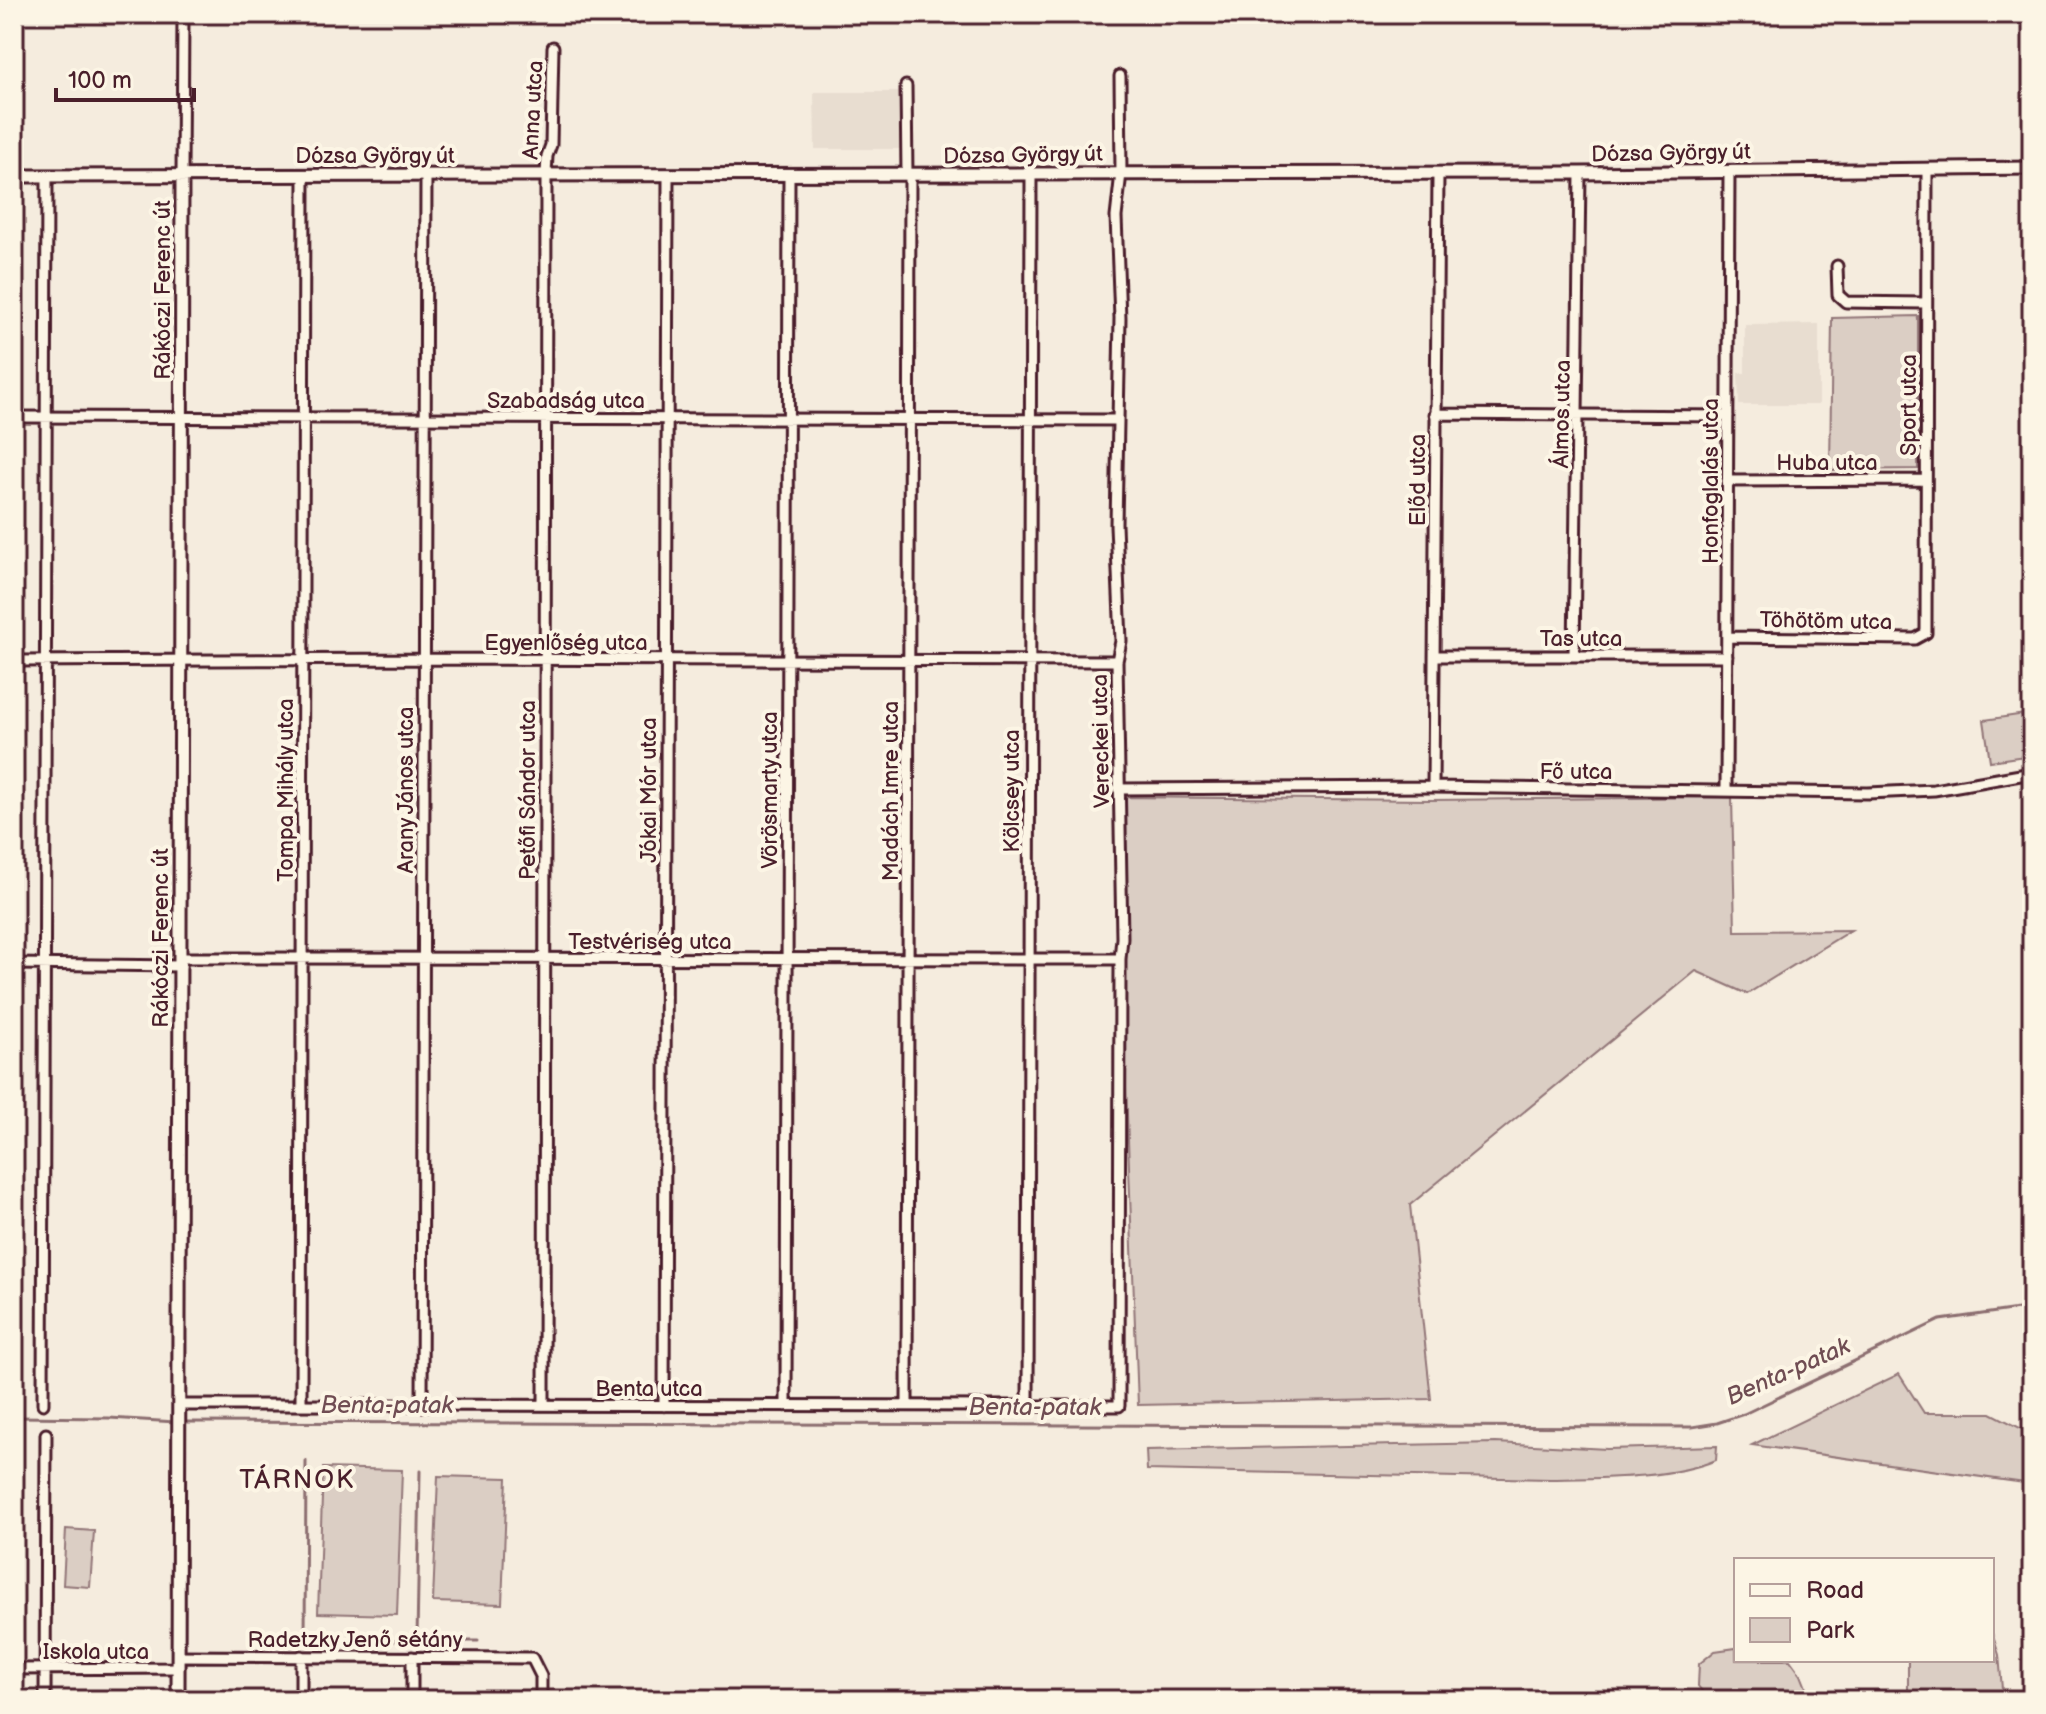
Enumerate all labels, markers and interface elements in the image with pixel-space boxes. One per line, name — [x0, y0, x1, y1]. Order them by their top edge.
scale bar — [56, 52, 194, 102]
street label: Anna utca — [517, 60, 550, 160]
text: 100 m — [68, 66, 132, 95]
street label: Dózsa György út — [1591, 139, 1751, 168]
street label: Dózsa György út — [943, 141, 1103, 170]
street label: Dózsa György út — [295, 143, 455, 170]
street label: Rákóczi Ferenc út — [150, 200, 177, 380]
street label: Sport utca — [1896, 354, 1923, 456]
street label: Álmos utca — [1547, 360, 1577, 469]
street label: Szabadság utca — [487, 388, 645, 415]
street label: Honfoglalás utca — [1698, 398, 1725, 564]
street label: Előd utca — [1405, 434, 1432, 526]
street label: Huba utca — [1776, 450, 1878, 477]
street label: Töhötöm utca — [1759, 607, 1893, 636]
street label: Tas utca — [1540, 626, 1622, 653]
street label: Egyenlőség utca — [484, 630, 648, 657]
street label: Vereckei utca — [1087, 674, 1116, 808]
street label: Tompa Mihály utca — [273, 698, 300, 882]
street label: Petőfi Sándor utca — [515, 700, 542, 880]
street label: Madách Imre utca — [878, 701, 905, 881]
street label: Arany János utca — [393, 707, 420, 873]
street label: Vörösmarty utca — [757, 711, 784, 869]
street label: Jókai Mór utca — [636, 717, 663, 863]
street label: Kölcsey utca — [999, 729, 1026, 853]
street label: Fő utca — [1539, 759, 1613, 786]
street label: Rákóczi Ferenc út — [148, 848, 175, 1028]
street label: Testvériség utca — [568, 929, 732, 956]
water label: Benta-patak — [1722, 1331, 1856, 1412]
street label: Benta utca — [595, 1376, 703, 1403]
water label: Benta-patak — [321, 1391, 455, 1420]
water label: Benta-patak — [969, 1393, 1103, 1422]
district label: TÁRNOK — [239, 1463, 355, 1496]
legend — [1734, 1558, 1994, 1662]
text: Road — [1806, 1576, 1864, 1605]
text: Park — [1806, 1616, 1854, 1645]
street label: Radetzky Jenő sétány — [247, 1627, 463, 1654]
street label: Iskola utca — [43, 1639, 149, 1666]

